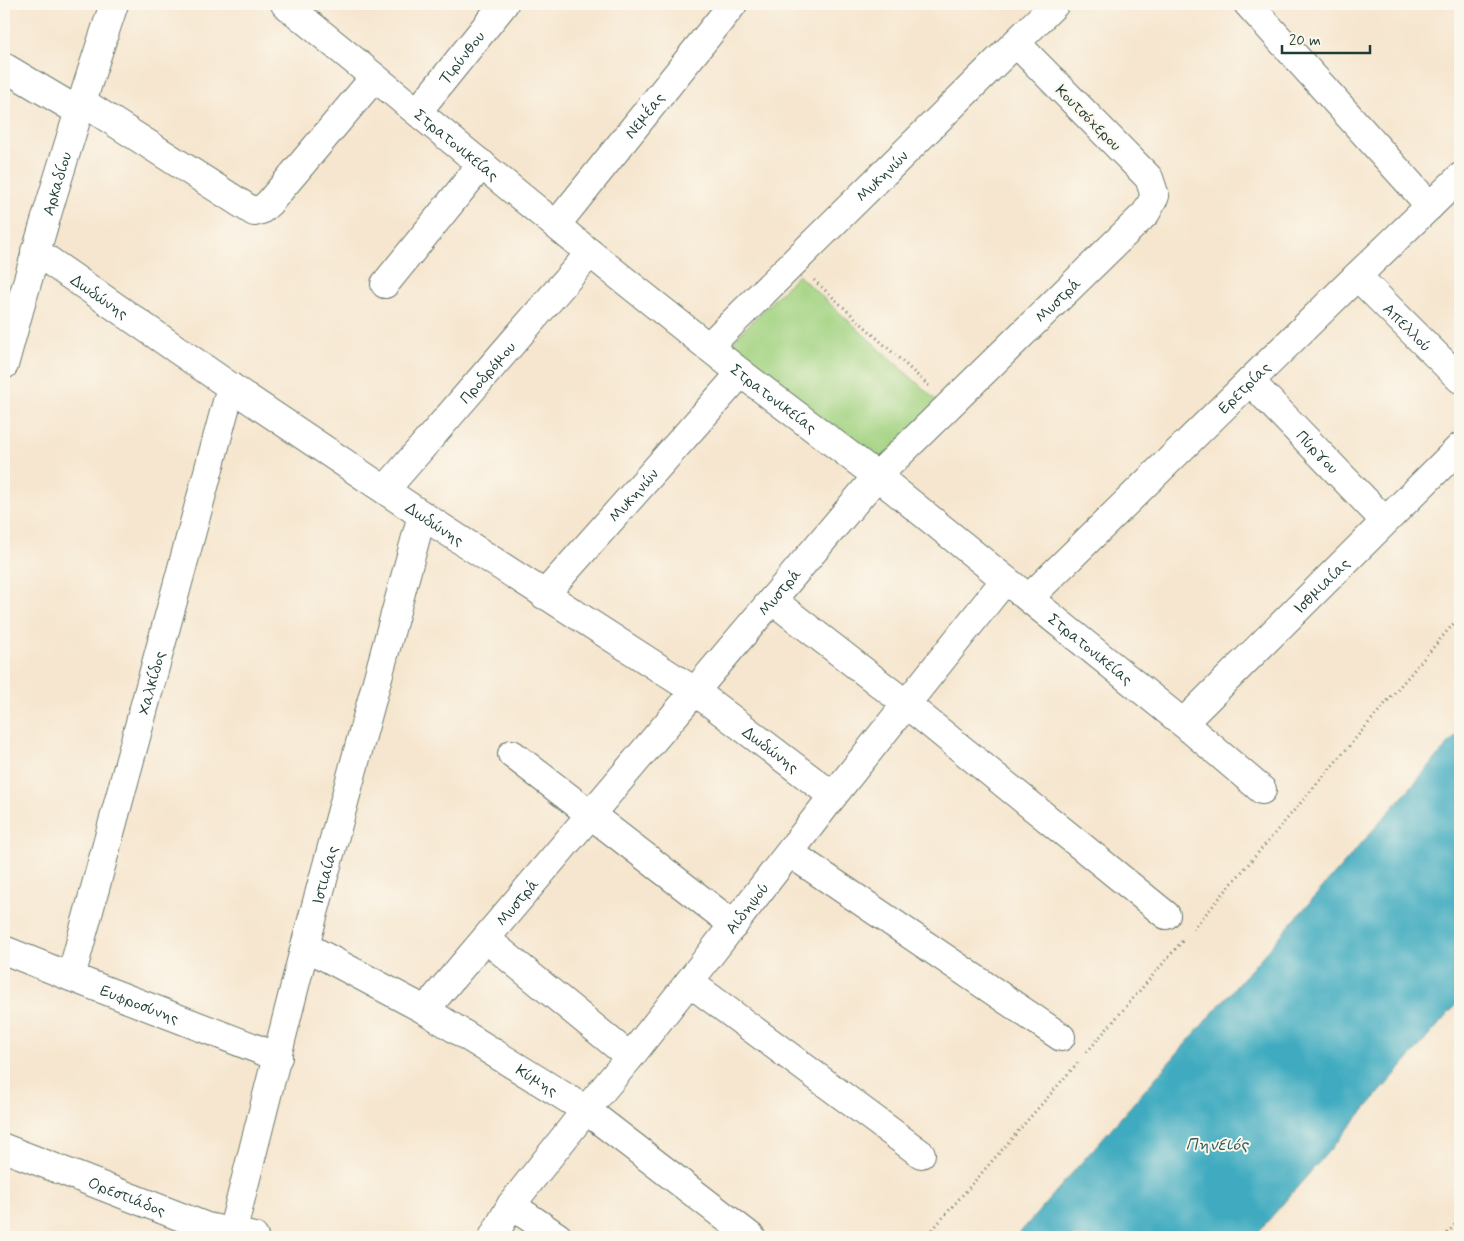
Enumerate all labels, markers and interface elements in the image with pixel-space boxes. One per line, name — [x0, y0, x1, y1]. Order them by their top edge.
scale bar — [1282, 22, 1369, 54]
street label: Τιρύνθου — [435, 27, 490, 89]
text: 20 m — [1289, 31, 1321, 51]
street label: Κουτσόχερου — [1050, 80, 1126, 156]
street label: Νεμέας — [620, 88, 670, 143]
street label: Στρατονικείας — [409, 105, 503, 186]
street label: Μυκηνών — [852, 146, 913, 207]
street label: Αρκαδίου — [38, 149, 78, 218]
street label: Δωδώνης — [66, 270, 132, 325]
street label: Μυστρά — [1031, 273, 1086, 328]
street label: Απελλού — [1378, 299, 1436, 357]
street label: Προδρόμου — [455, 337, 521, 409]
street label: Ερετρίας — [1214, 358, 1276, 419]
street label: Στρατονικείας — [725, 360, 821, 439]
street label: Πύργου — [1291, 426, 1343, 479]
street label: Μυκηνών — [605, 464, 664, 527]
street label: Δωδώνης — [401, 498, 468, 551]
street label: Ισθμιαίας — [1289, 554, 1355, 619]
street label: Μυστρά — [754, 564, 806, 621]
street label: Στρατονικείας — [1043, 609, 1137, 690]
street label: Χαλκίδος — [134, 649, 171, 717]
street label: Δωδώνης — [738, 722, 803, 778]
street label: Ιστιαίας — [308, 844, 344, 907]
street label: Μυστρά — [492, 874, 544, 931]
street label: Αιδηψού — [721, 879, 774, 939]
street label: Ευφροσύνης — [97, 980, 182, 1030]
street label: Κύμης — [511, 1060, 561, 1102]
water label: Πηνειός — [1186, 1133, 1249, 1157]
street label: Ορεστιάδος — [84, 1173, 168, 1222]

